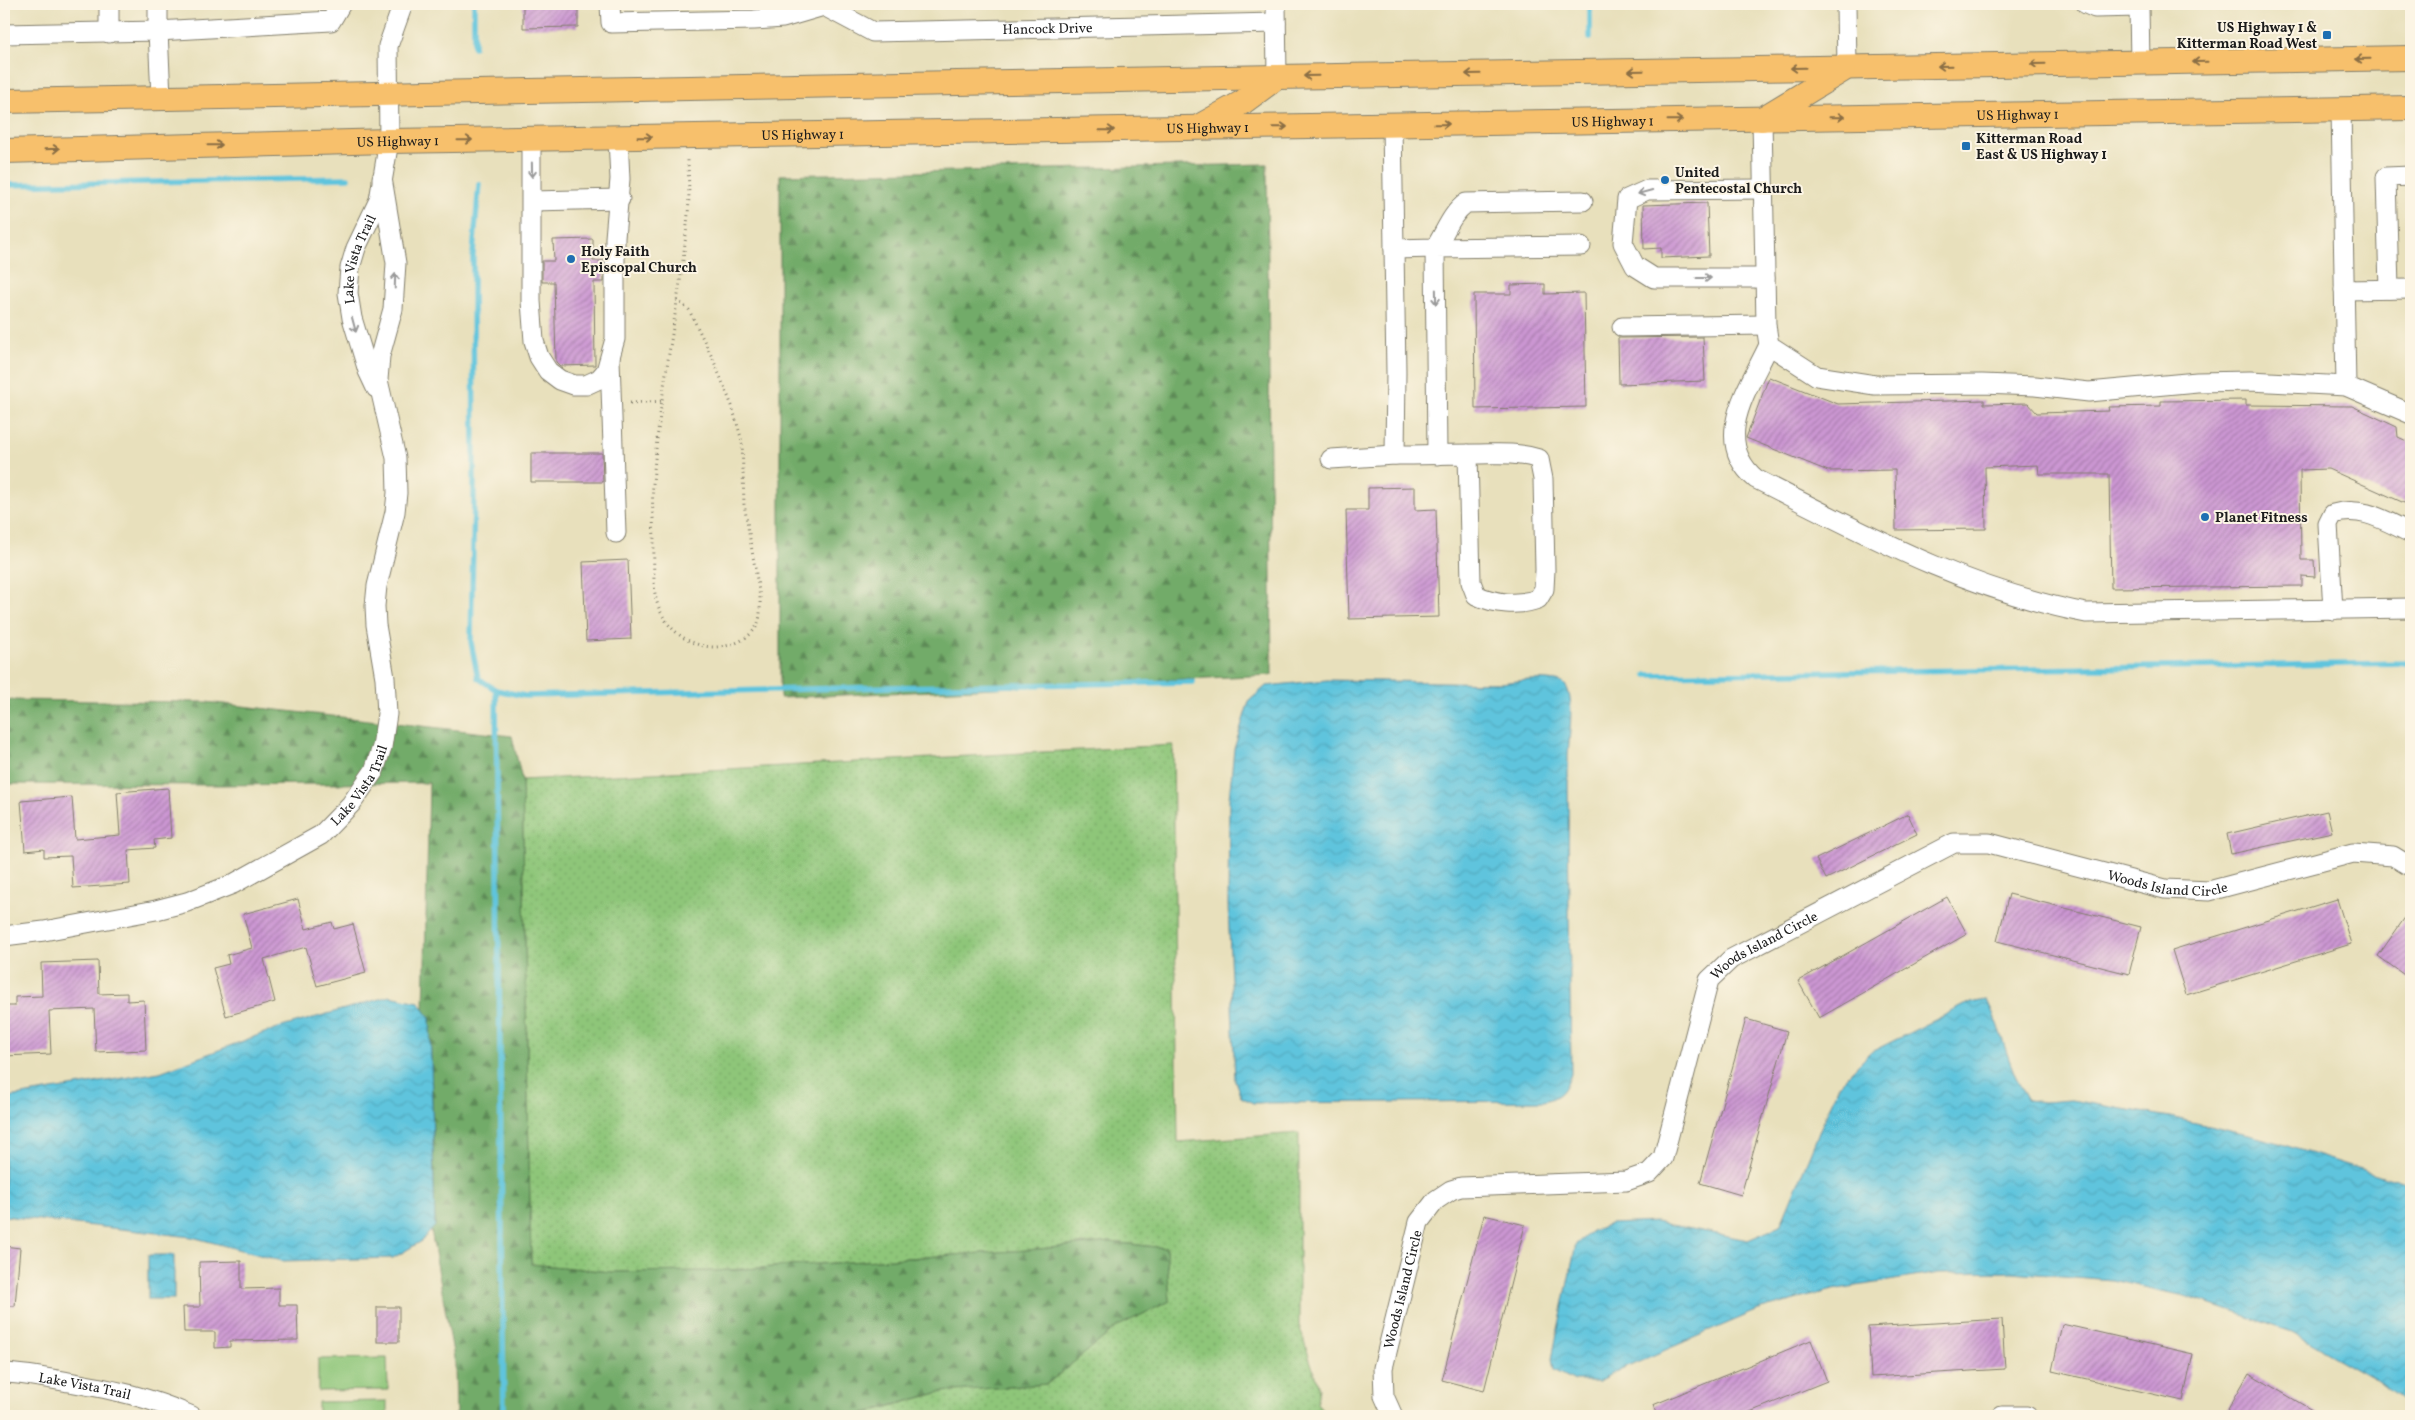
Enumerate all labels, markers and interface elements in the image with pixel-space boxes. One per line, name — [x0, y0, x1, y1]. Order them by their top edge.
street label: Hancock Drive — [1002, 19, 1093, 40]
place label: US Highway 1 & Kitterman Road West — [2177, 19, 2317, 54]
marker: US Highway 1 & Kitterman Road West — [2321, 29, 2333, 41]
one-way arrow — [2355, 54, 2371, 64]
one-way arrow — [2192, 57, 2208, 67]
one-way arrow — [2030, 60, 2046, 69]
one-way arrow — [1937, 61, 1954, 71]
one-way arrow — [1791, 64, 1807, 73]
one-way arrow — [1628, 66, 1644, 76]
one-way arrow — [1466, 69, 1482, 79]
one-way arrow — [1303, 71, 1320, 81]
street label: US Highway 1 — [1976, 106, 2059, 126]
street label: US Highway 1 — [1571, 112, 1654, 133]
one-way arrow — [1829, 113, 1845, 122]
one-way arrow — [1666, 115, 1682, 125]
street label: US Highway 1 — [1166, 119, 1249, 139]
one-way arrow — [1434, 119, 1450, 129]
one-way arrow — [1271, 122, 1287, 132]
one-way arrow — [1099, 125, 1115, 134]
street label: US Highway 1 — [761, 126, 844, 146]
place label: Kitterman Road East & US Highway 1 — [1976, 130, 2107, 165]
street label: US Highway 1 — [356, 132, 439, 153]
one-way arrow — [636, 132, 653, 142]
one-way arrow — [457, 136, 473, 145]
marker: Kitterman Road East & US Highway 1 — [1960, 140, 1972, 152]
one-way arrow — [207, 141, 223, 150]
one-way arrow — [44, 144, 60, 154]
one-way arrow — [527, 162, 537, 178]
place label: United Pentecostal Church — [1675, 164, 1802, 199]
marker: United Pentecostal Church — [1659, 174, 1671, 186]
one-way arrow — [1637, 188, 1653, 198]
street label: Lake Vista Trail — [340, 212, 382, 305]
place label: Holy Faith Episcopal Church — [581, 243, 697, 278]
marker: Holy Faith Episcopal Church — [565, 253, 577, 265]
one-way arrow — [390, 273, 400, 289]
one-way arrow — [1696, 273, 1712, 283]
one-way arrow — [1431, 289, 1440, 305]
one-way arrow — [350, 316, 359, 332]
place label: Planet Fitness — [2215, 509, 2308, 528]
marker: Planet Fitness — [2199, 511, 2211, 523]
street label: Lake Vista Trail — [327, 743, 393, 831]
street label: Woods Island Circle — [2105, 866, 2230, 902]
street label: Woods Island Circle — [1707, 907, 1822, 985]
street label: Woods Island Circle — [1380, 1228, 1428, 1351]
street label: Lake Vista Trail — [37, 1369, 133, 1405]

